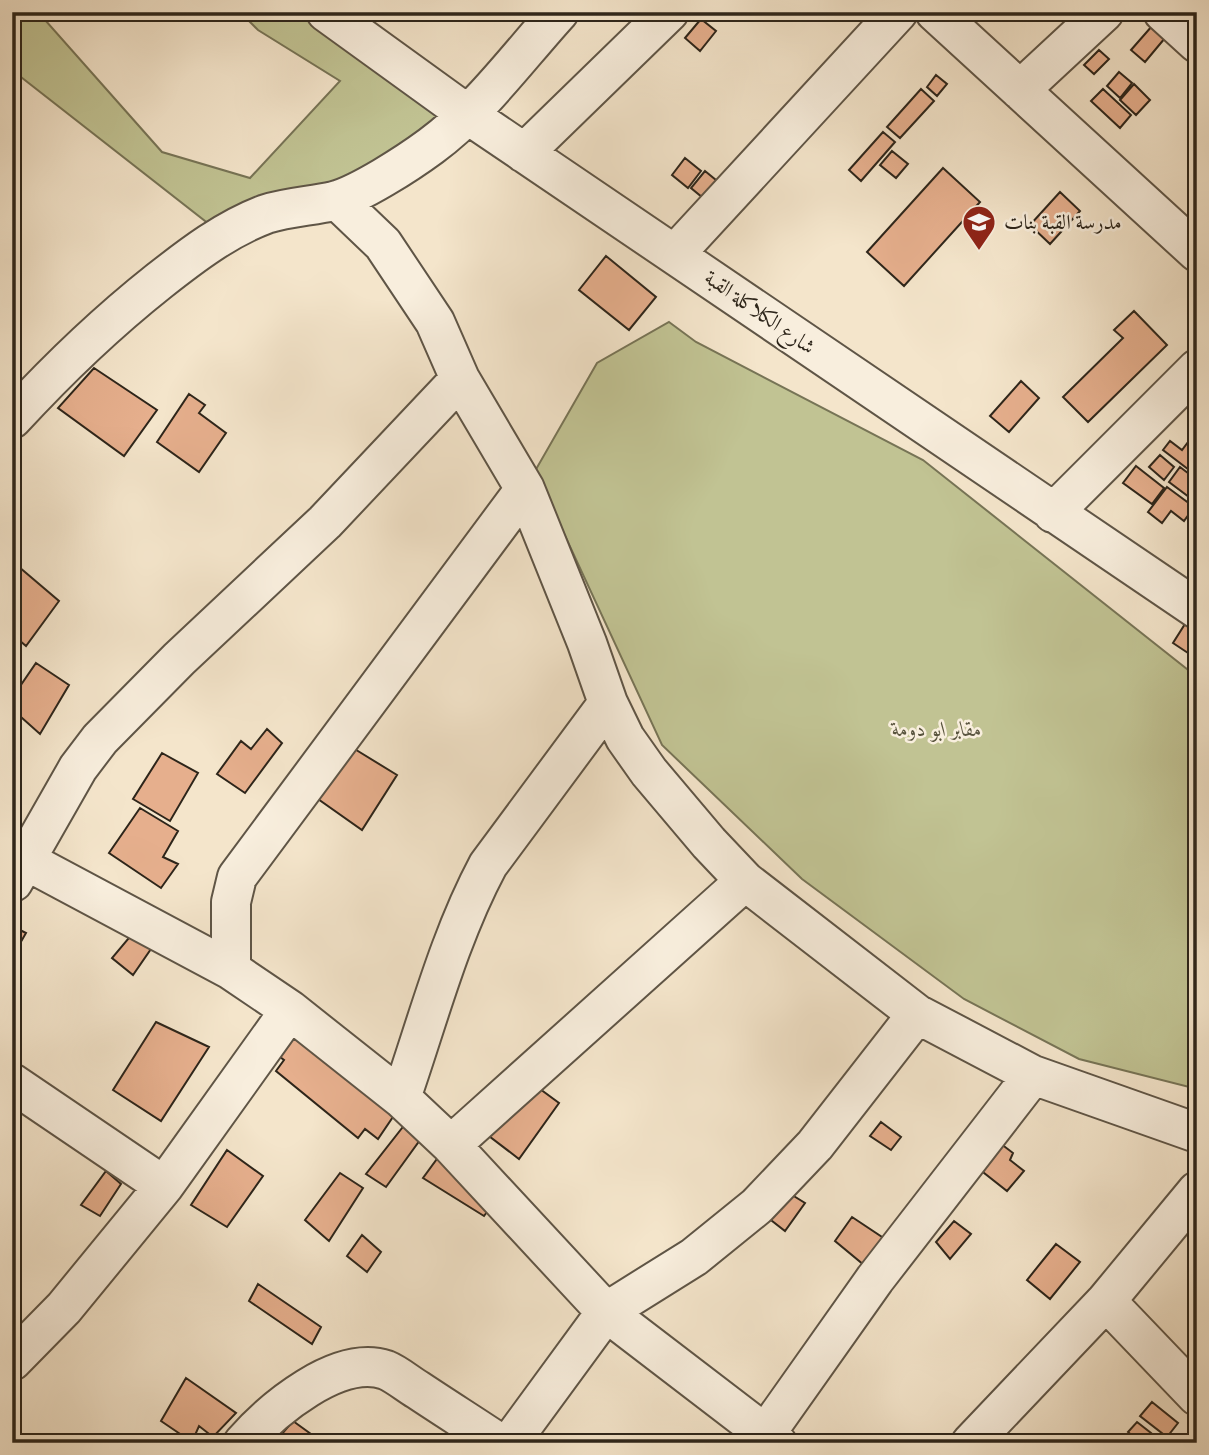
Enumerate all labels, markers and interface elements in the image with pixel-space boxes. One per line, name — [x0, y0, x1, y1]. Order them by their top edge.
school or university icon: مدرسة القبة بنات — [960, 203, 998, 252]
place label: مدرسة القبة بنات — [1004, 209, 1122, 235]
street label: شارع الكلاكلة القبة — [697, 264, 820, 364]
park label: مقابر ابو دومة — [890, 716, 982, 742]

